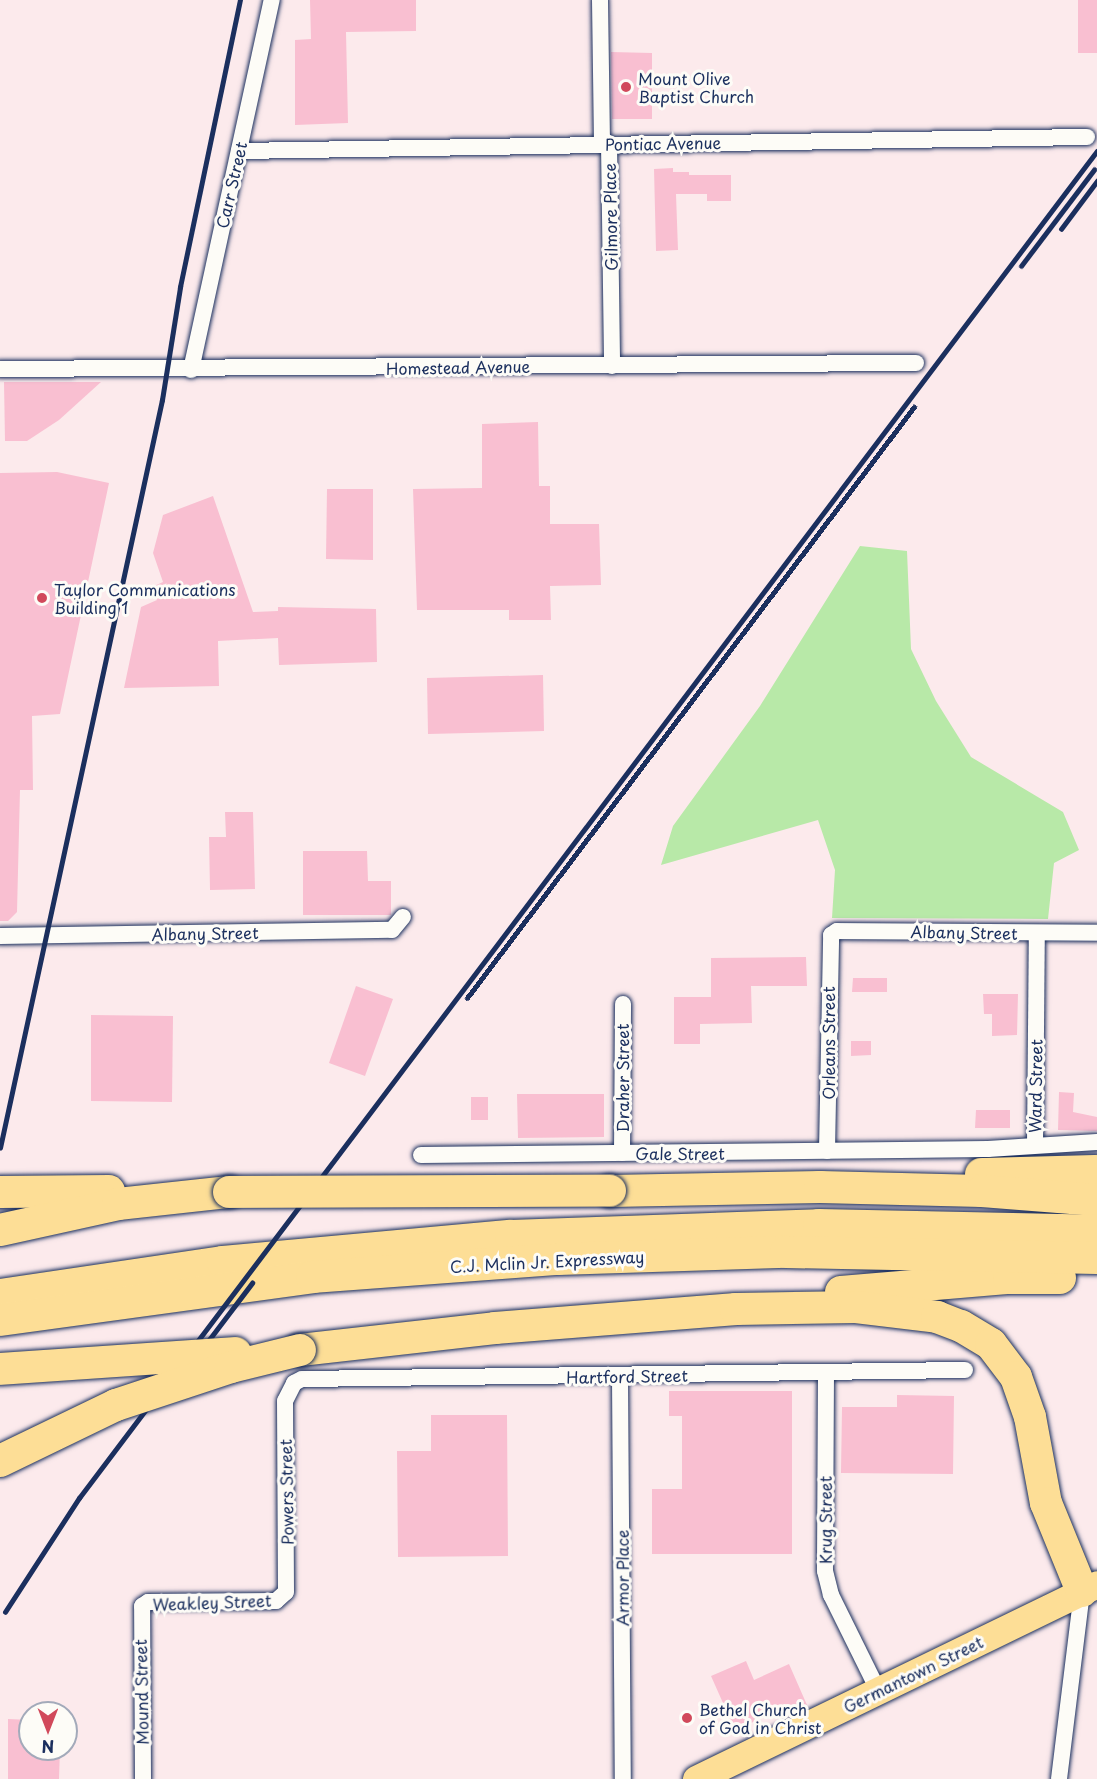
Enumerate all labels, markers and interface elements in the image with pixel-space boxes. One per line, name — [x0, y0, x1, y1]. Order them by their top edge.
place label: Mount Olive Baptist Church — [638, 68, 755, 106]
marker: Mount Olive Baptist Church — [619, 80, 633, 94]
street label: Pontiac Avenue — [604, 132, 722, 154]
street label: Carr Street — [212, 139, 250, 231]
street label: Gilmore Place — [599, 163, 621, 271]
street label: Homestead Avenue — [386, 356, 530, 378]
place label: Taylor Communications Building 1 — [54, 579, 236, 617]
marker: Taylor Communications Building 1 — [35, 591, 49, 605]
street label: Albany Street — [910, 921, 1018, 943]
street label: Albany Street — [151, 922, 259, 944]
street label: Orleans Street — [818, 987, 838, 1099]
street label: Draher Street — [612, 1023, 632, 1133]
street label: Ward Street — [1025, 1038, 1045, 1134]
street label: Gale Street — [635, 1143, 725, 1163]
street label: C.J. Mclin Jr. Expressway — [448, 1246, 646, 1276]
street label: Hartford Street — [566, 1365, 688, 1387]
street label: Powers Street — [275, 1439, 297, 1545]
street label: Krug Street — [815, 1476, 835, 1564]
street label: Armor Place — [612, 1529, 632, 1627]
street label: Weakley Street — [152, 1590, 272, 1614]
street label: Germantown Street — [840, 1632, 986, 1716]
street label: Mound Street — [130, 1639, 152, 1745]
place label: Bethel Church of God in Christ — [699, 1699, 822, 1737]
north arrow — [18, 1701, 78, 1761]
marker: Bethel Church of God in Christ — [680, 1711, 694, 1725]
text: N — [42, 1735, 54, 1759]

